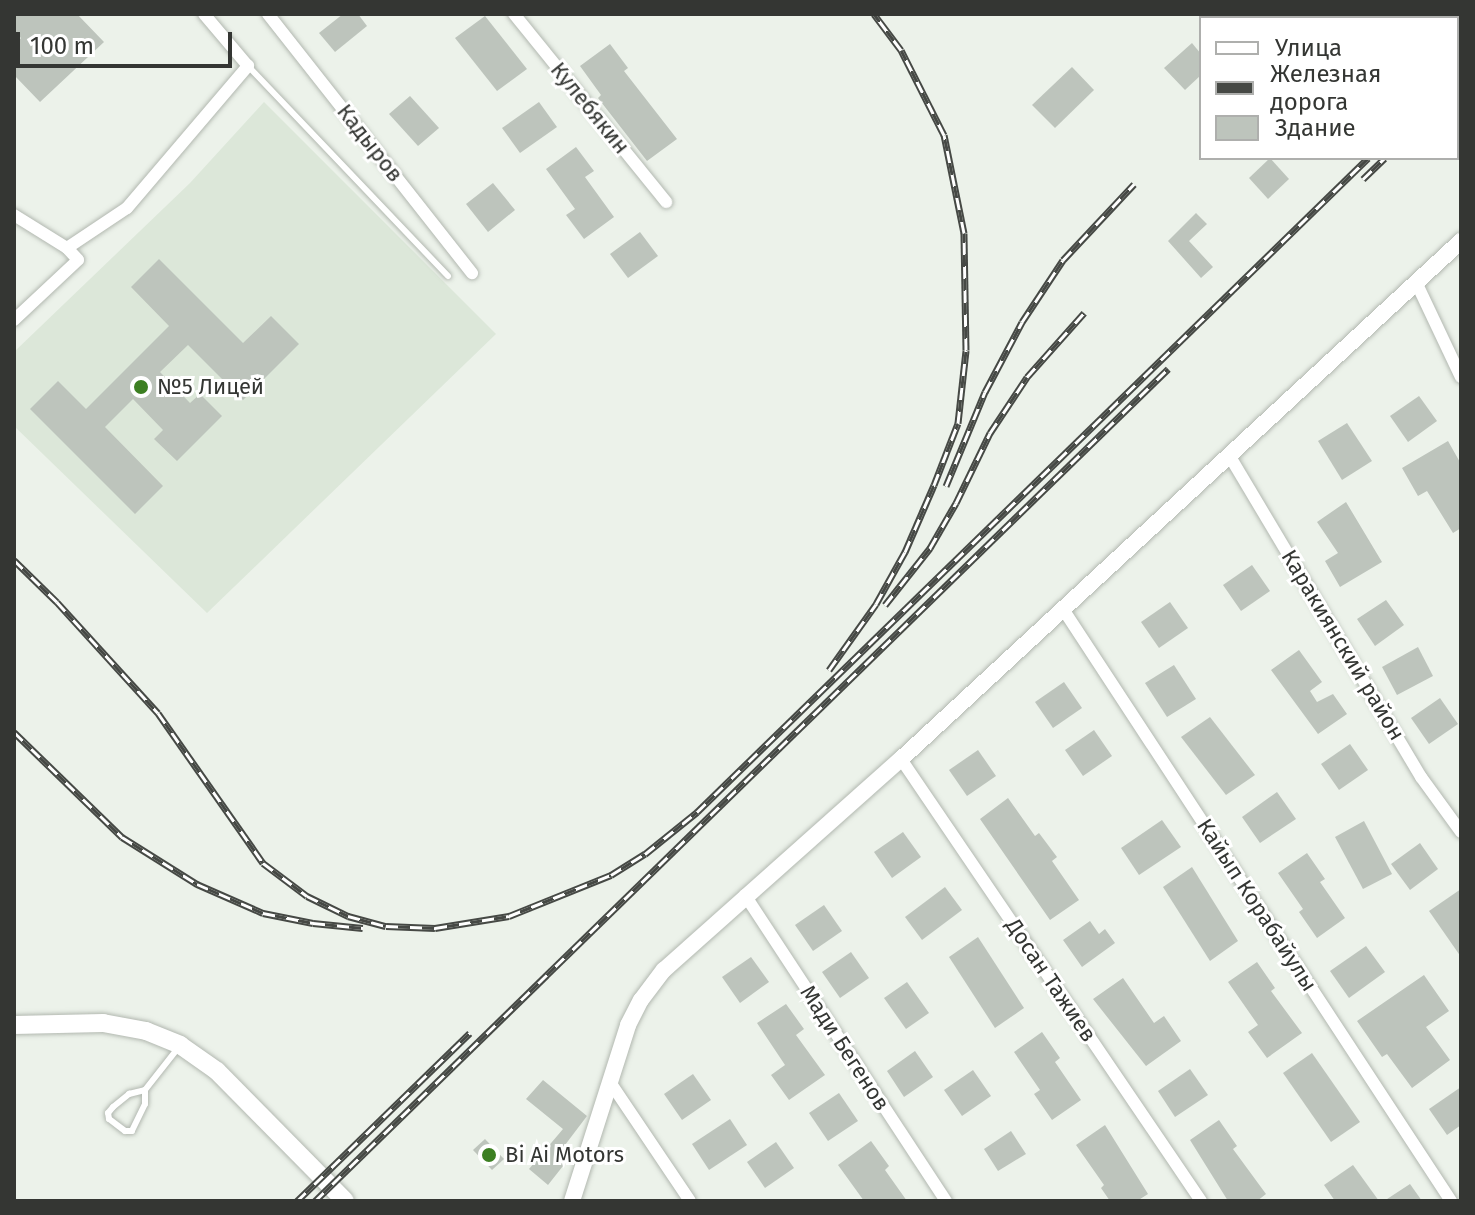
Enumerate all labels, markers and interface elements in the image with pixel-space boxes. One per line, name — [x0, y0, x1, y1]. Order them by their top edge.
scale bar — [20, 16, 236, 66]
legend — [1199, 16, 1459, 160]
text: 100 m — [30, 32, 94, 60]
text: Улица — [1275, 34, 1342, 62]
street label: Кулебякин — [545, 57, 635, 159]
text: Железная дорога — [1270, 60, 1381, 116]
street label: Кадыров — [331, 99, 409, 187]
text: Здание — [1275, 114, 1356, 142]
place label: №5 Лицей — [157, 374, 264, 400]
marker: №5 Лицей — [132, 378, 150, 396]
street label: Каракиянский район — [1276, 545, 1410, 745]
street label: Кайып Корабайулы — [1191, 814, 1323, 996]
street label: Досан Тажиев — [1000, 913, 1102, 1047]
street label: Мади Бегенов — [795, 980, 895, 1116]
place label: Bi Ai Motors — [505, 1142, 624, 1168]
marker: Bi Ai Motors — [480, 1146, 498, 1164]

